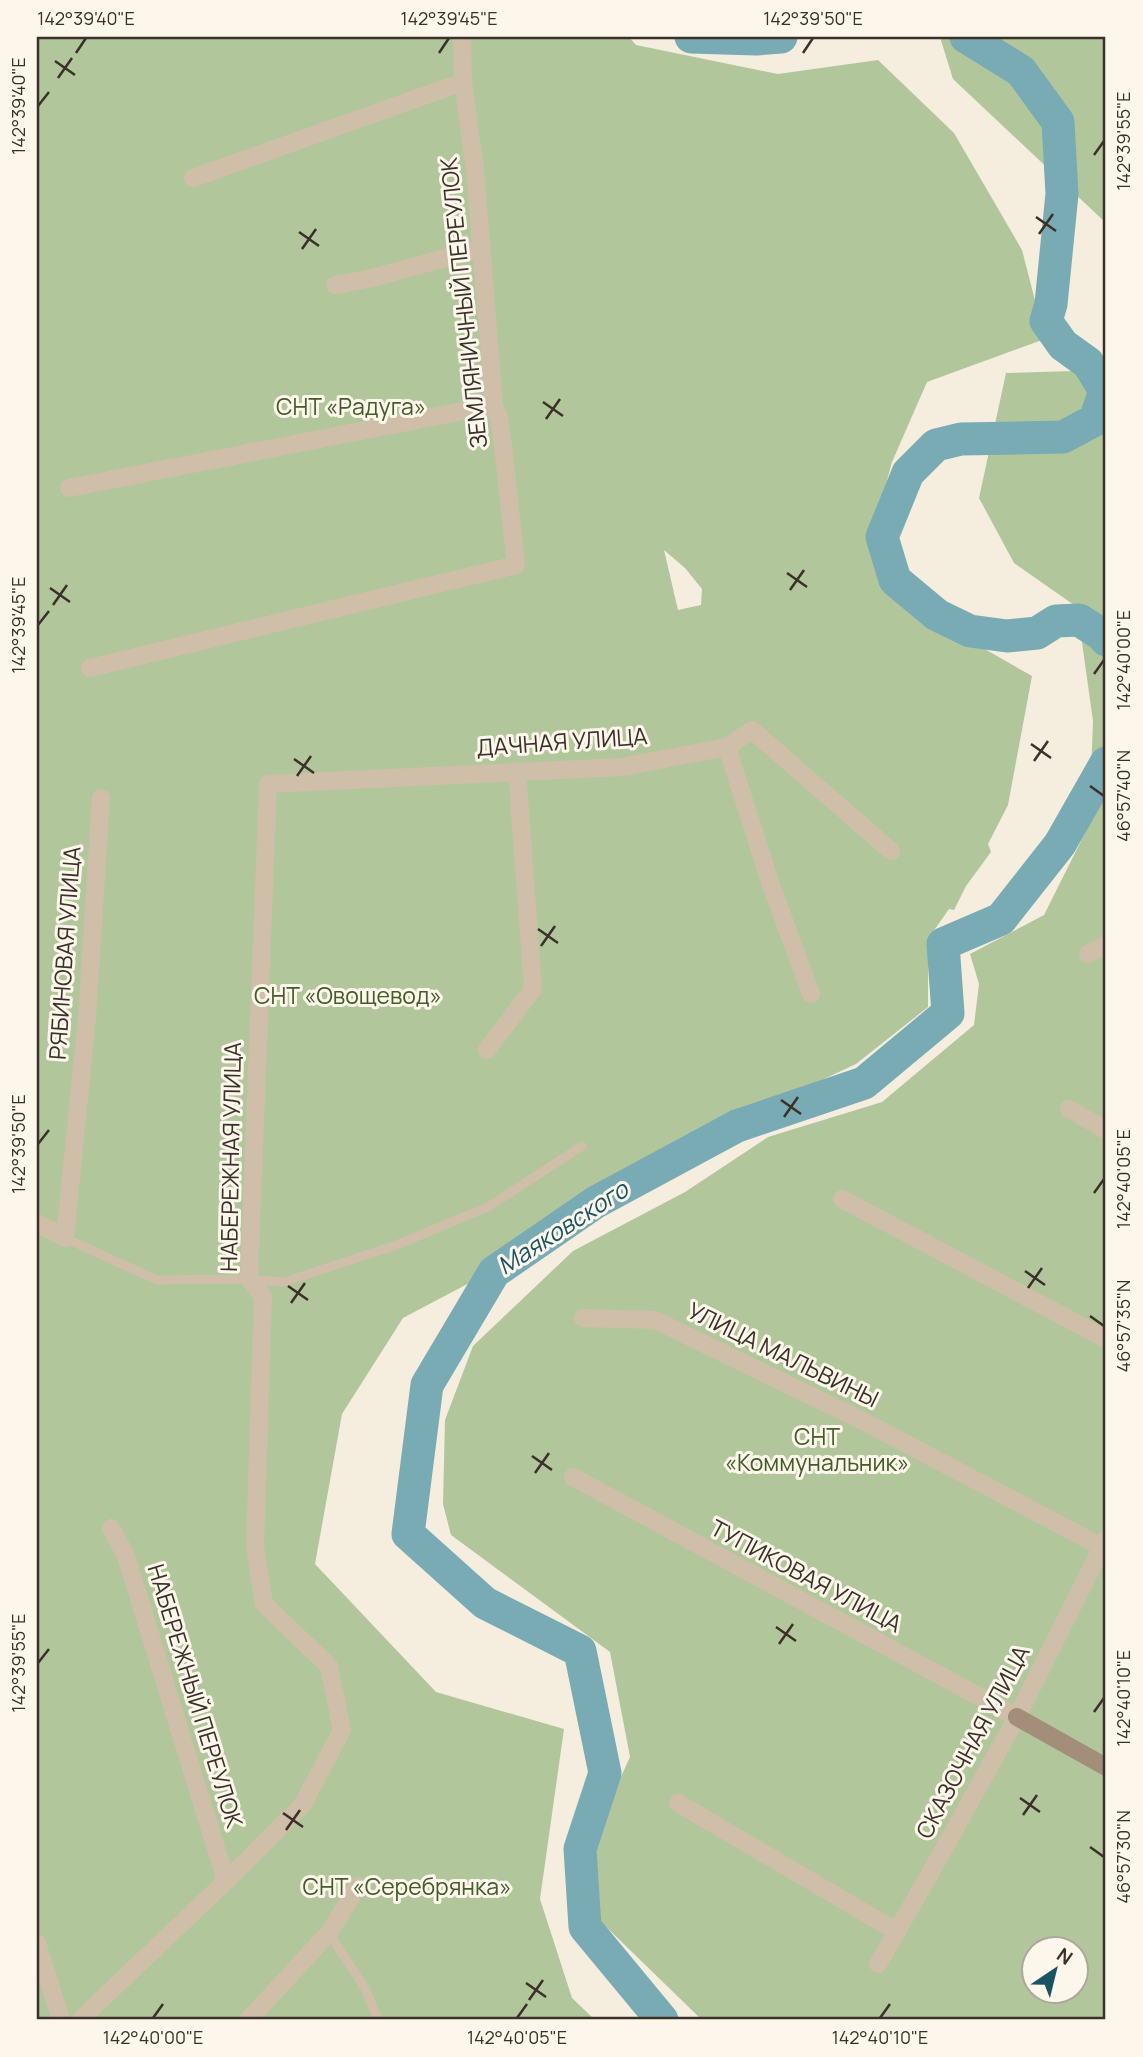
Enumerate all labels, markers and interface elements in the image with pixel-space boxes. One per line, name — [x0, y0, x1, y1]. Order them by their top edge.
text: 142°39'40"E — [37, 6, 135, 30]
text: 142°39'45"E — [400, 6, 498, 30]
text: 142°39'50"E — [763, 6, 863, 30]
text: 142°39'40"E — [6, 57, 30, 155]
text: 142°39'55"E — [1111, 91, 1135, 191]
street label: ЗЕМЛЯНИЧНЫЙ ПЕРЕУЛОК — [432, 156, 494, 450]
park label: СНТ «Радуга» — [276, 390, 426, 422]
text: 142°39'45"E — [6, 576, 30, 674]
text: 142°40'00"E — [1111, 610, 1135, 710]
street label: ДАЧНАЯ УЛИЦА — [475, 719, 649, 763]
text: 46°57'40"N — [1111, 750, 1135, 842]
street label: РЯБИНОВАЯ УЛИЦА — [41, 845, 87, 1061]
park label: СНТ «Овощевод» — [254, 979, 442, 1011]
street label: НАБЕРЕЖНАЯ УЛИЦА — [212, 1041, 248, 1272]
text: 142°39'50"E — [6, 1094, 30, 1194]
text: 142°40'05"E — [1111, 1129, 1135, 1229]
water label: Маяковского — [490, 1171, 635, 1281]
text: 46°57'35"N — [1111, 1280, 1135, 1372]
street label: УЛИЦА МАЛЬВИНЫ — [683, 1294, 884, 1414]
park label: СНТ «Коммунальник» — [725, 1420, 909, 1478]
street label: ТУПИКОВАЯ УЛИЦА — [705, 1511, 908, 1639]
street label: НАБЕРЕЖНЫЙ ПЕРЕУЛОК — [141, 1560, 251, 1832]
text: 142°39'55"E — [6, 1613, 30, 1713]
street label: СКАЗОЧНАЯ УЛИЦА — [908, 1639, 1037, 1844]
text: 142°40'10"E — [1111, 1650, 1135, 1746]
text: 46°57'30"N — [1111, 1810, 1135, 1904]
park label: СНТ «Серебрянка» — [303, 1870, 511, 1902]
north arrow — [1020, 1934, 1090, 2004]
text: N — [1052, 1942, 1078, 1971]
text: 142°40'00"E — [103, 2025, 203, 2049]
text: 142°40'05"E — [467, 2025, 567, 2049]
text: 142°40'10"E — [832, 2025, 928, 2049]

